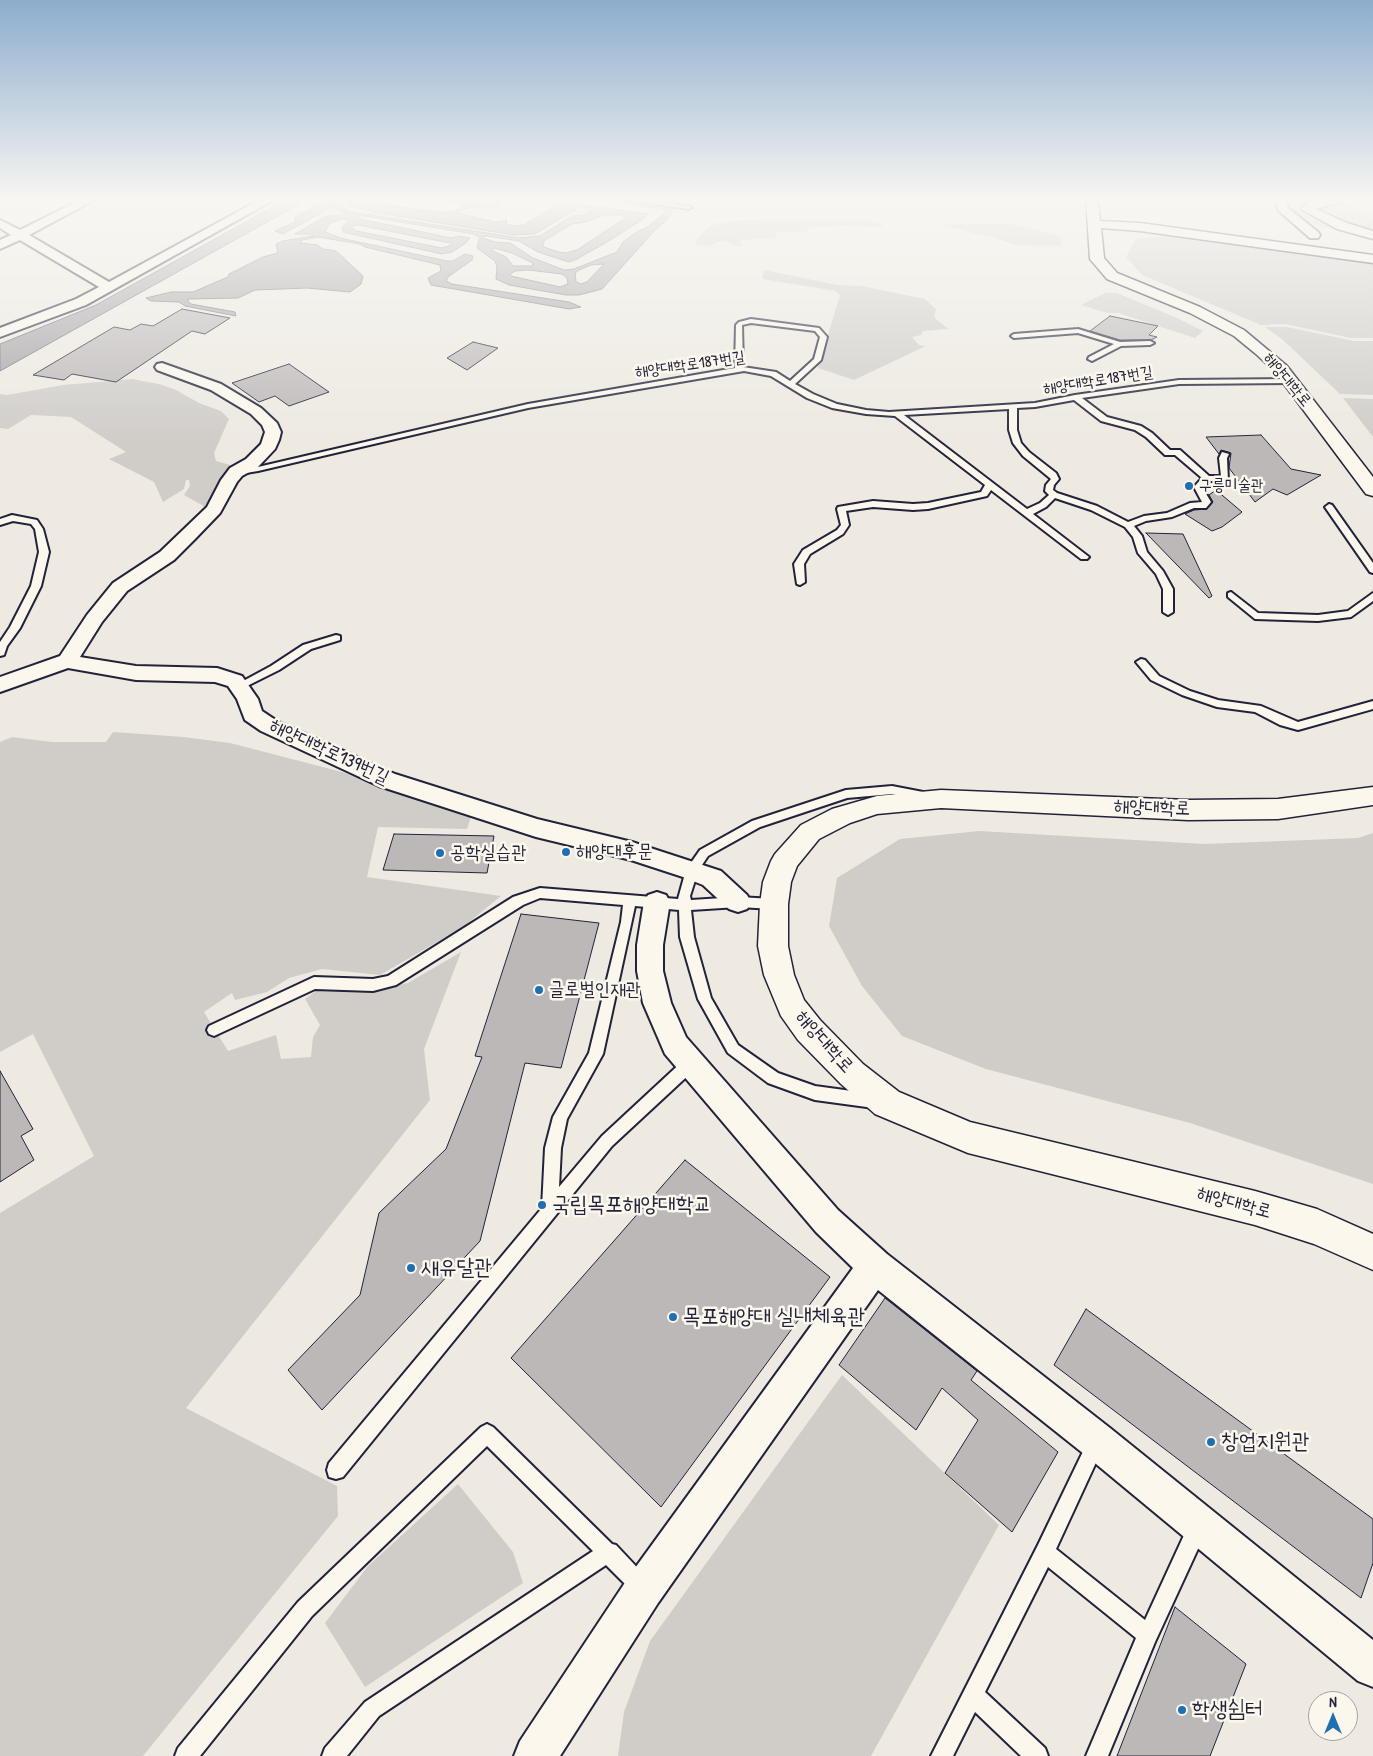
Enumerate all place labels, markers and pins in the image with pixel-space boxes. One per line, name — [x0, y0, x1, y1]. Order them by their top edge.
place label: 구릉미술관 — [1199, 476, 1263, 496]
marker: 구릉미술관 — [1183, 480, 1195, 492]
place label: 해양대후문 — [576, 841, 652, 863]
place label: 공학실습관 — [450, 842, 526, 864]
marker: 해양대후문 — [560, 846, 572, 858]
marker: 공학실습관 — [434, 847, 446, 859]
place label: 글로벌인재관 — [549, 979, 641, 1001]
marker: 글로벌인재관 — [533, 984, 545, 996]
place label: 국립목포해양대학교 — [552, 1192, 711, 1218]
marker: 국립목포해양대학교 — [536, 1199, 548, 1211]
place label: 새유달관 — [421, 1255, 492, 1281]
marker: 새유달관 — [405, 1262, 417, 1274]
place label: 목포해양대 실내체육관 — [683, 1304, 865, 1330]
marker: 목포해양대 실내체육관 — [667, 1311, 679, 1323]
place label: 창업지원관 — [1221, 1429, 1310, 1455]
marker: 창업지원관 — [1205, 1436, 1217, 1448]
place label: 학생쉼터 — [1192, 1697, 1263, 1723]
marker: 학생쉼터 — [1176, 1704, 1188, 1716]

